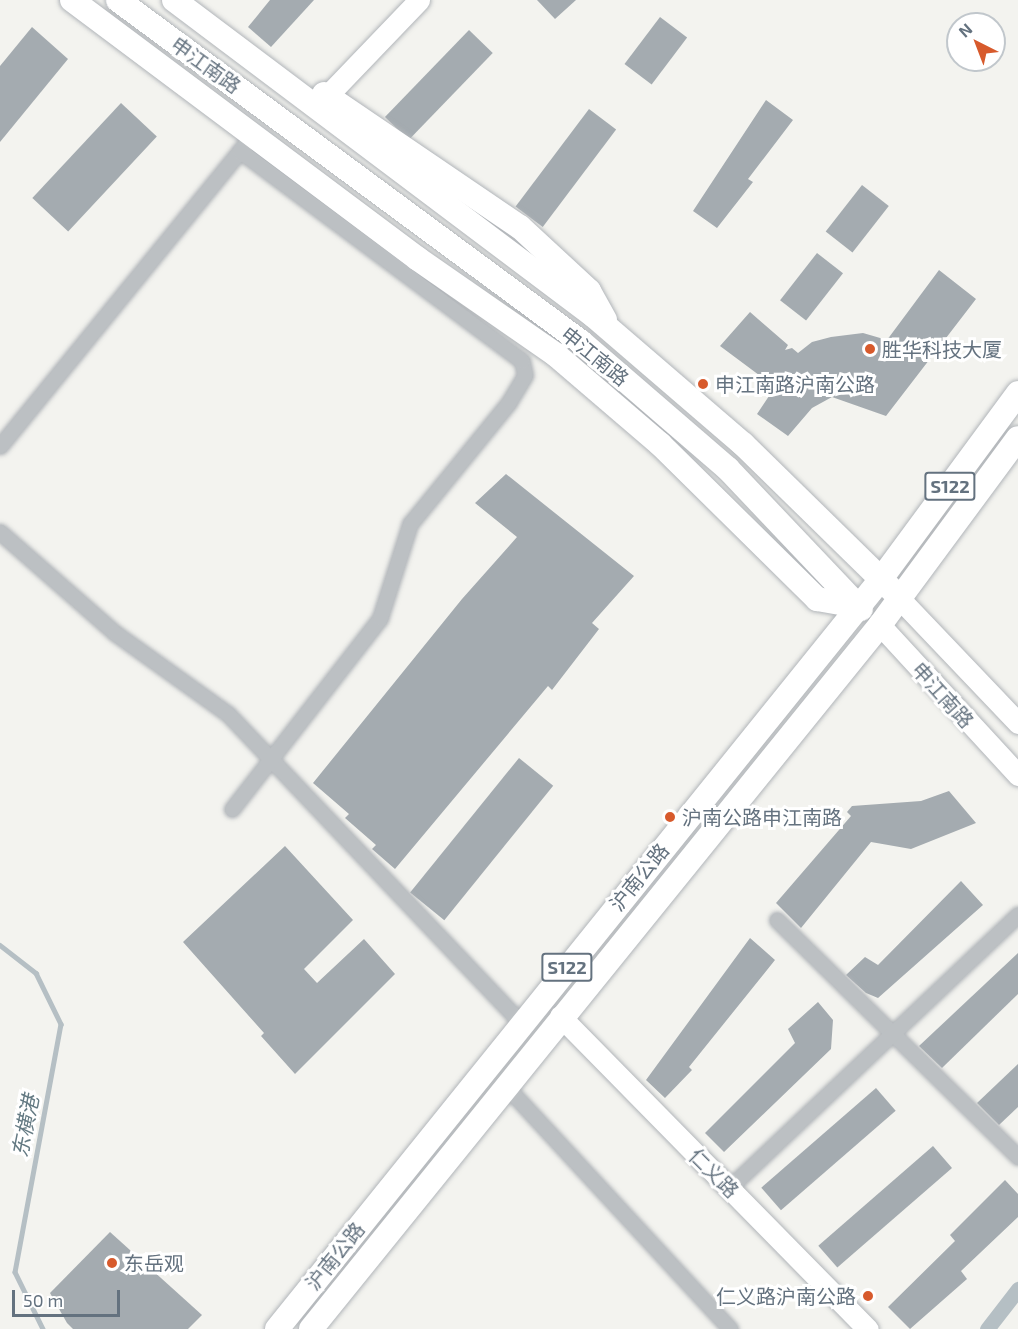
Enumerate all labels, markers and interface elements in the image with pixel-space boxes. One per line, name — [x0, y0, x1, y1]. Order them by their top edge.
north arrow — [946, 12, 1006, 72]
text: N — [954, 19, 976, 41]
street label: 申江南路 — [167, 32, 245, 98]
street label: 申江南路 — [556, 322, 634, 390]
place label: 胜华科技大厦 — [882, 337, 1002, 361]
marker: 胜华科技大厦 — [863, 342, 877, 356]
place label: 申江南路沪南公路 — [715, 372, 875, 396]
marker: 申江南路沪南公路 — [696, 377, 710, 391]
road number: S122 — [923, 471, 977, 501]
street label: 申江南路 — [907, 657, 979, 733]
place label: 沪南公路申江南路 — [682, 805, 842, 829]
marker: 沪南公路申江南路 — [663, 810, 677, 824]
street label: 沪南公路 — [605, 838, 673, 916]
road number: S122 — [540, 952, 594, 982]
water label: 东横港 — [7, 1093, 43, 1159]
street label: 仁义路 — [684, 1143, 744, 1203]
street label: 沪南公路 — [301, 1217, 369, 1295]
place label: 东岳观 — [124, 1251, 184, 1275]
marker: 东岳观 — [105, 1256, 119, 1270]
scale bar — [15, 1278, 123, 1316]
place label: 仁义路沪南公路 — [716, 1284, 856, 1308]
text: 50 m — [23, 1289, 63, 1311]
marker: 仁义路沪南公路 — [861, 1289, 875, 1303]

